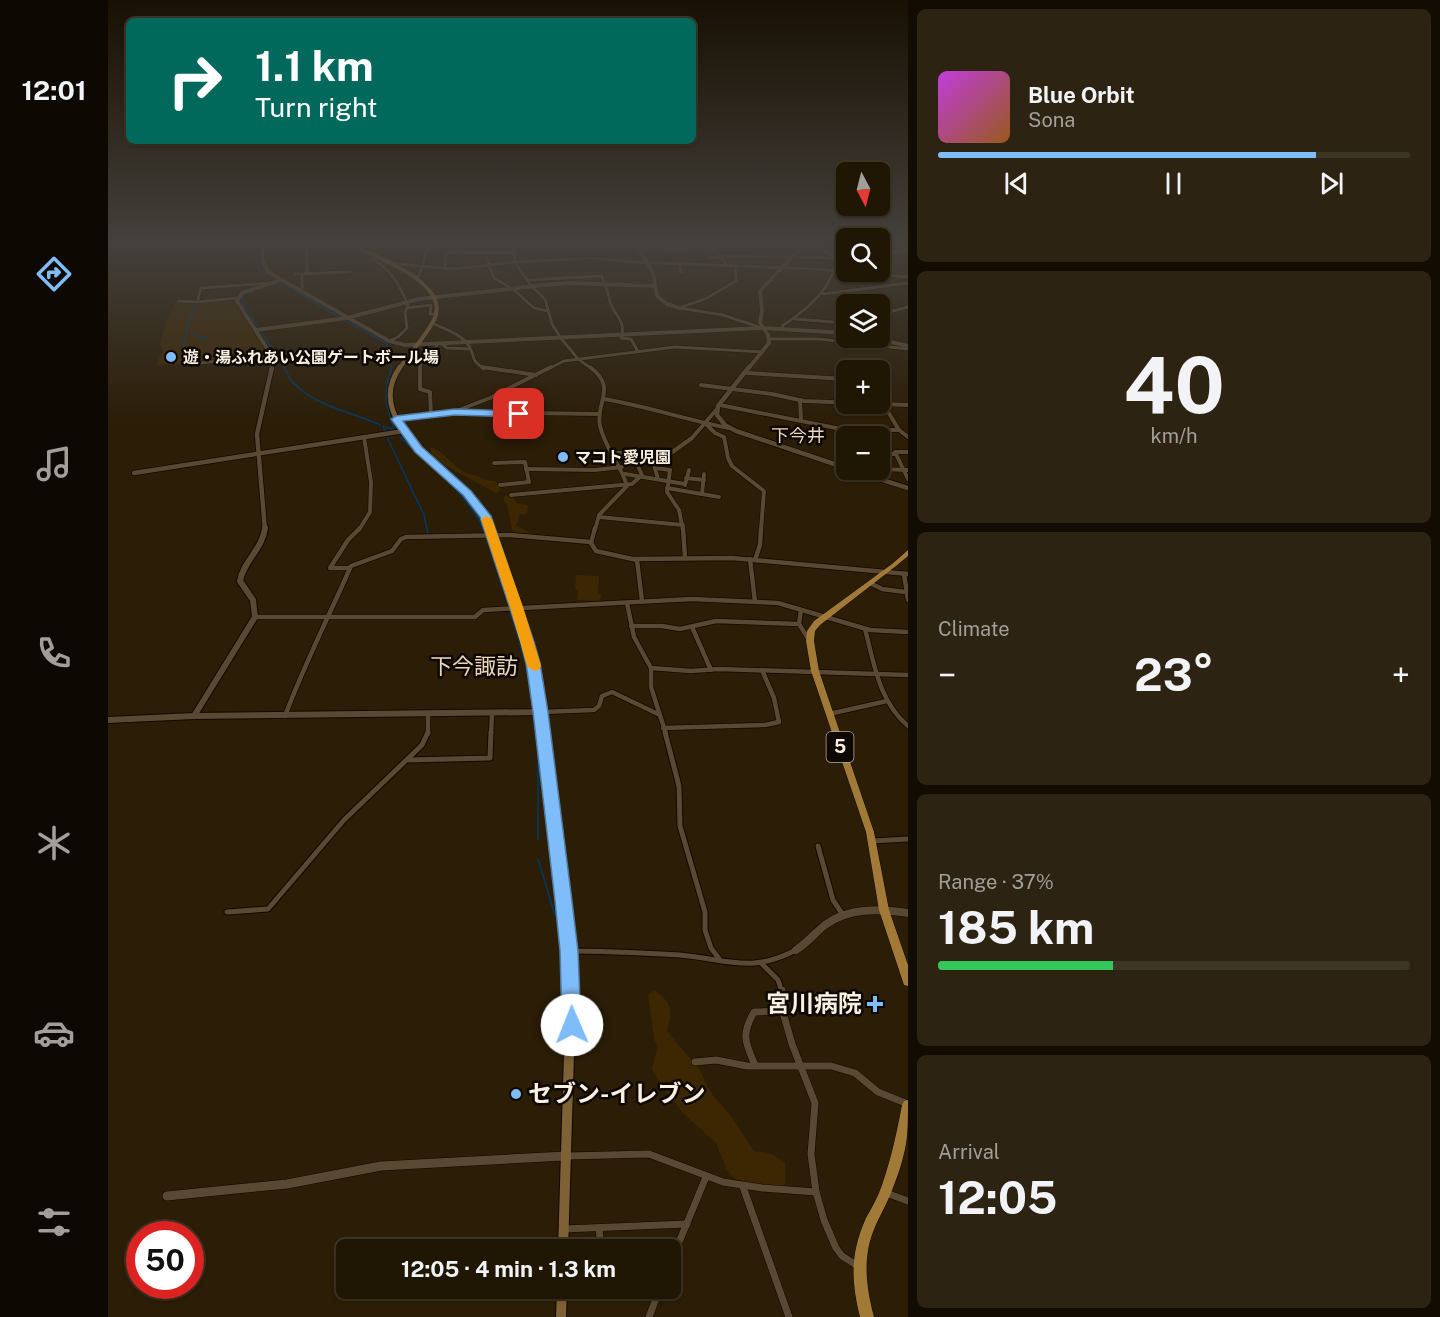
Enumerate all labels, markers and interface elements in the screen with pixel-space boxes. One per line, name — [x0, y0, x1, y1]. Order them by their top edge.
text: 1.1 km — [255, 41, 374, 90]
icon: right — [156, 42, 234, 120]
text: 12:01 — [22, 74, 86, 106]
text: Blue Orbit — [1028, 82, 1135, 108]
text: Turn right — [255, 91, 378, 123]
text: Sona — [1028, 108, 1075, 132]
north arrow — [836, 162, 890, 216]
map controls — [836, 162, 890, 480]
icon: previous — [1000, 167, 1033, 200]
icon: pause — [1157, 167, 1190, 200]
icon: next — [1315, 167, 1348, 200]
button: search — [836, 228, 890, 282]
icon: directions — [33, 253, 75, 295]
button: layers — [836, 294, 890, 348]
text: 40 — [1123, 339, 1225, 431]
place label: 遊・湯ふれあい公園ゲートボール場 — [183, 348, 439, 367]
marker: 遊・湯ふれあい公園ゲートボール場 — [164, 350, 178, 364]
button: + — [836, 360, 890, 414]
pin — [493, 388, 544, 439]
icon: arrive — [502, 397, 535, 430]
text: km/h — [1150, 424, 1198, 448]
district label: 下今井 — [771, 425, 825, 446]
button: − — [836, 426, 890, 480]
icon: music — [33, 443, 75, 485]
place label: マコト愛児園 — [575, 448, 671, 467]
marker: マコト愛児園 — [556, 450, 570, 464]
text: Climate — [938, 617, 1010, 641]
icon: phone — [33, 632, 75, 674]
text: 23° — [1134, 648, 1214, 701]
district label: 下今諏訪 — [430, 653, 518, 679]
text: − — [938, 656, 956, 694]
text: + — [1392, 656, 1410, 694]
road number: 5 — [826, 732, 854, 762]
icon: climate — [33, 822, 75, 864]
text: Range · 37% — [938, 870, 1054, 894]
text: 185 km — [938, 901, 1094, 954]
place label: 宮川病院 — [766, 989, 862, 1017]
position arrow — [540, 993, 604, 1057]
marker: 宮川病院 — [866, 995, 884, 1013]
icon: car — [33, 1012, 75, 1054]
place label: セブン-イレブン — [528, 1079, 705, 1107]
marker: セブン-イレブン — [509, 1087, 523, 1101]
text: Arrival — [938, 1140, 1000, 1164]
text: 12:05 — [938, 1171, 1057, 1224]
icon: filters — [33, 1201, 75, 1243]
speed limit sign: 50 — [126, 1221, 204, 1299]
text: 12:05 · 4 min · 1.3 km — [401, 1256, 616, 1282]

